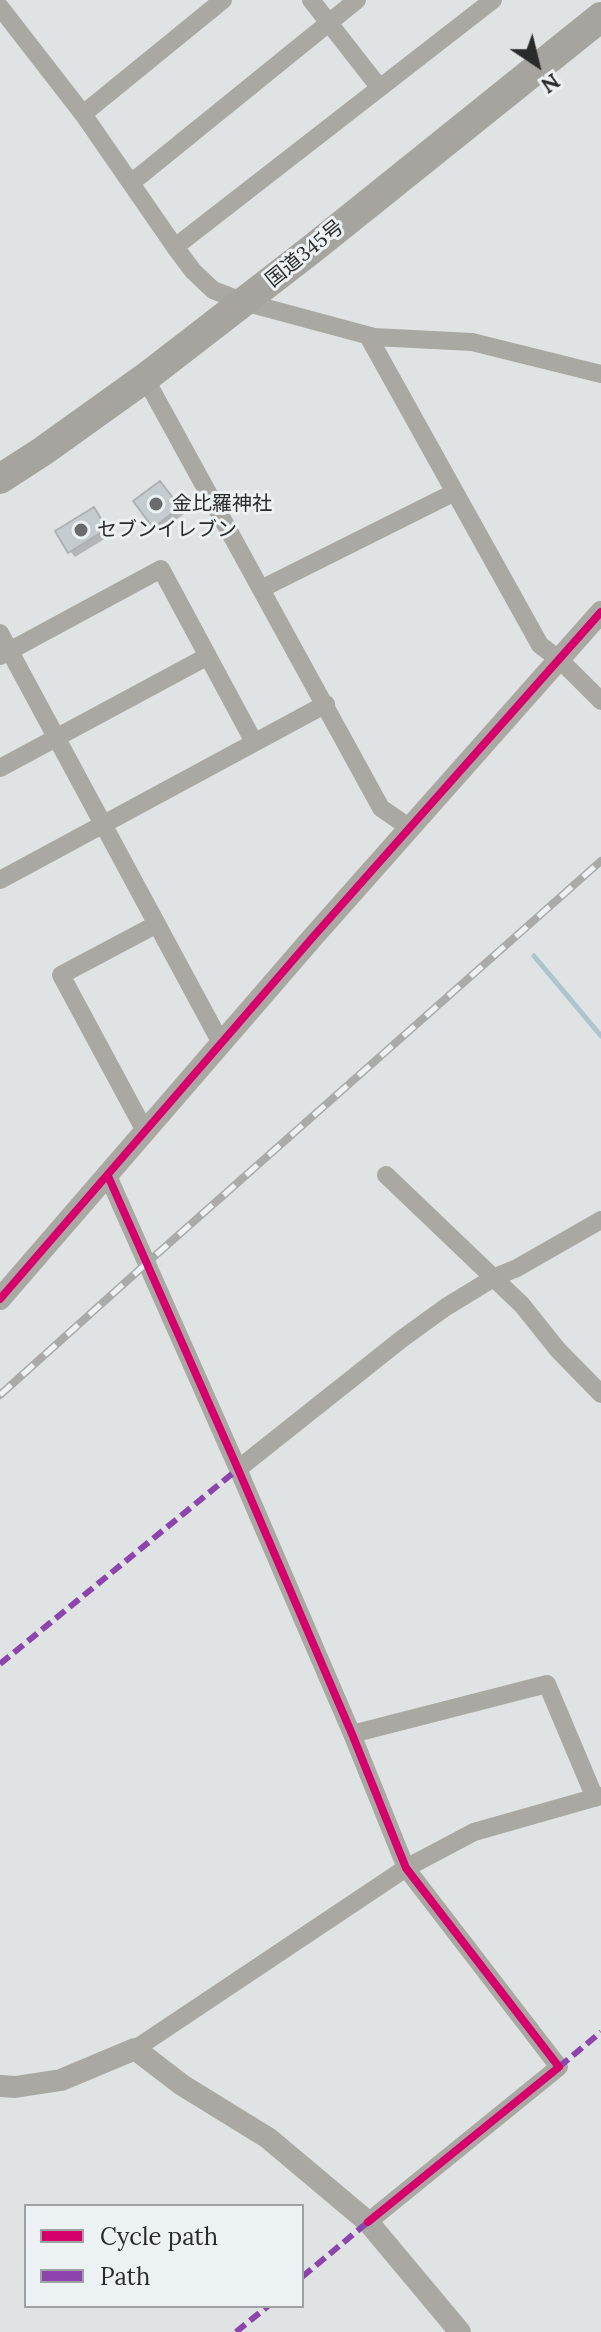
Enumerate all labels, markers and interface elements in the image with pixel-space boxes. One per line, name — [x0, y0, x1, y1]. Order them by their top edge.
north arrow — [497, 24, 577, 104]
text: N — [536, 67, 566, 100]
street label: 国道345号 — [261, 215, 349, 293]
place label: 金比羅神社 — [172, 492, 272, 516]
marker: 金比羅神社 — [147, 495, 165, 513]
place label: セブンイレブン — [97, 518, 237, 542]
marker: セブンイレブン — [72, 521, 90, 539]
legend — [24, 2204, 304, 2308]
text: Cycle path — [100, 2221, 218, 2252]
text: Path — [100, 2261, 150, 2292]

